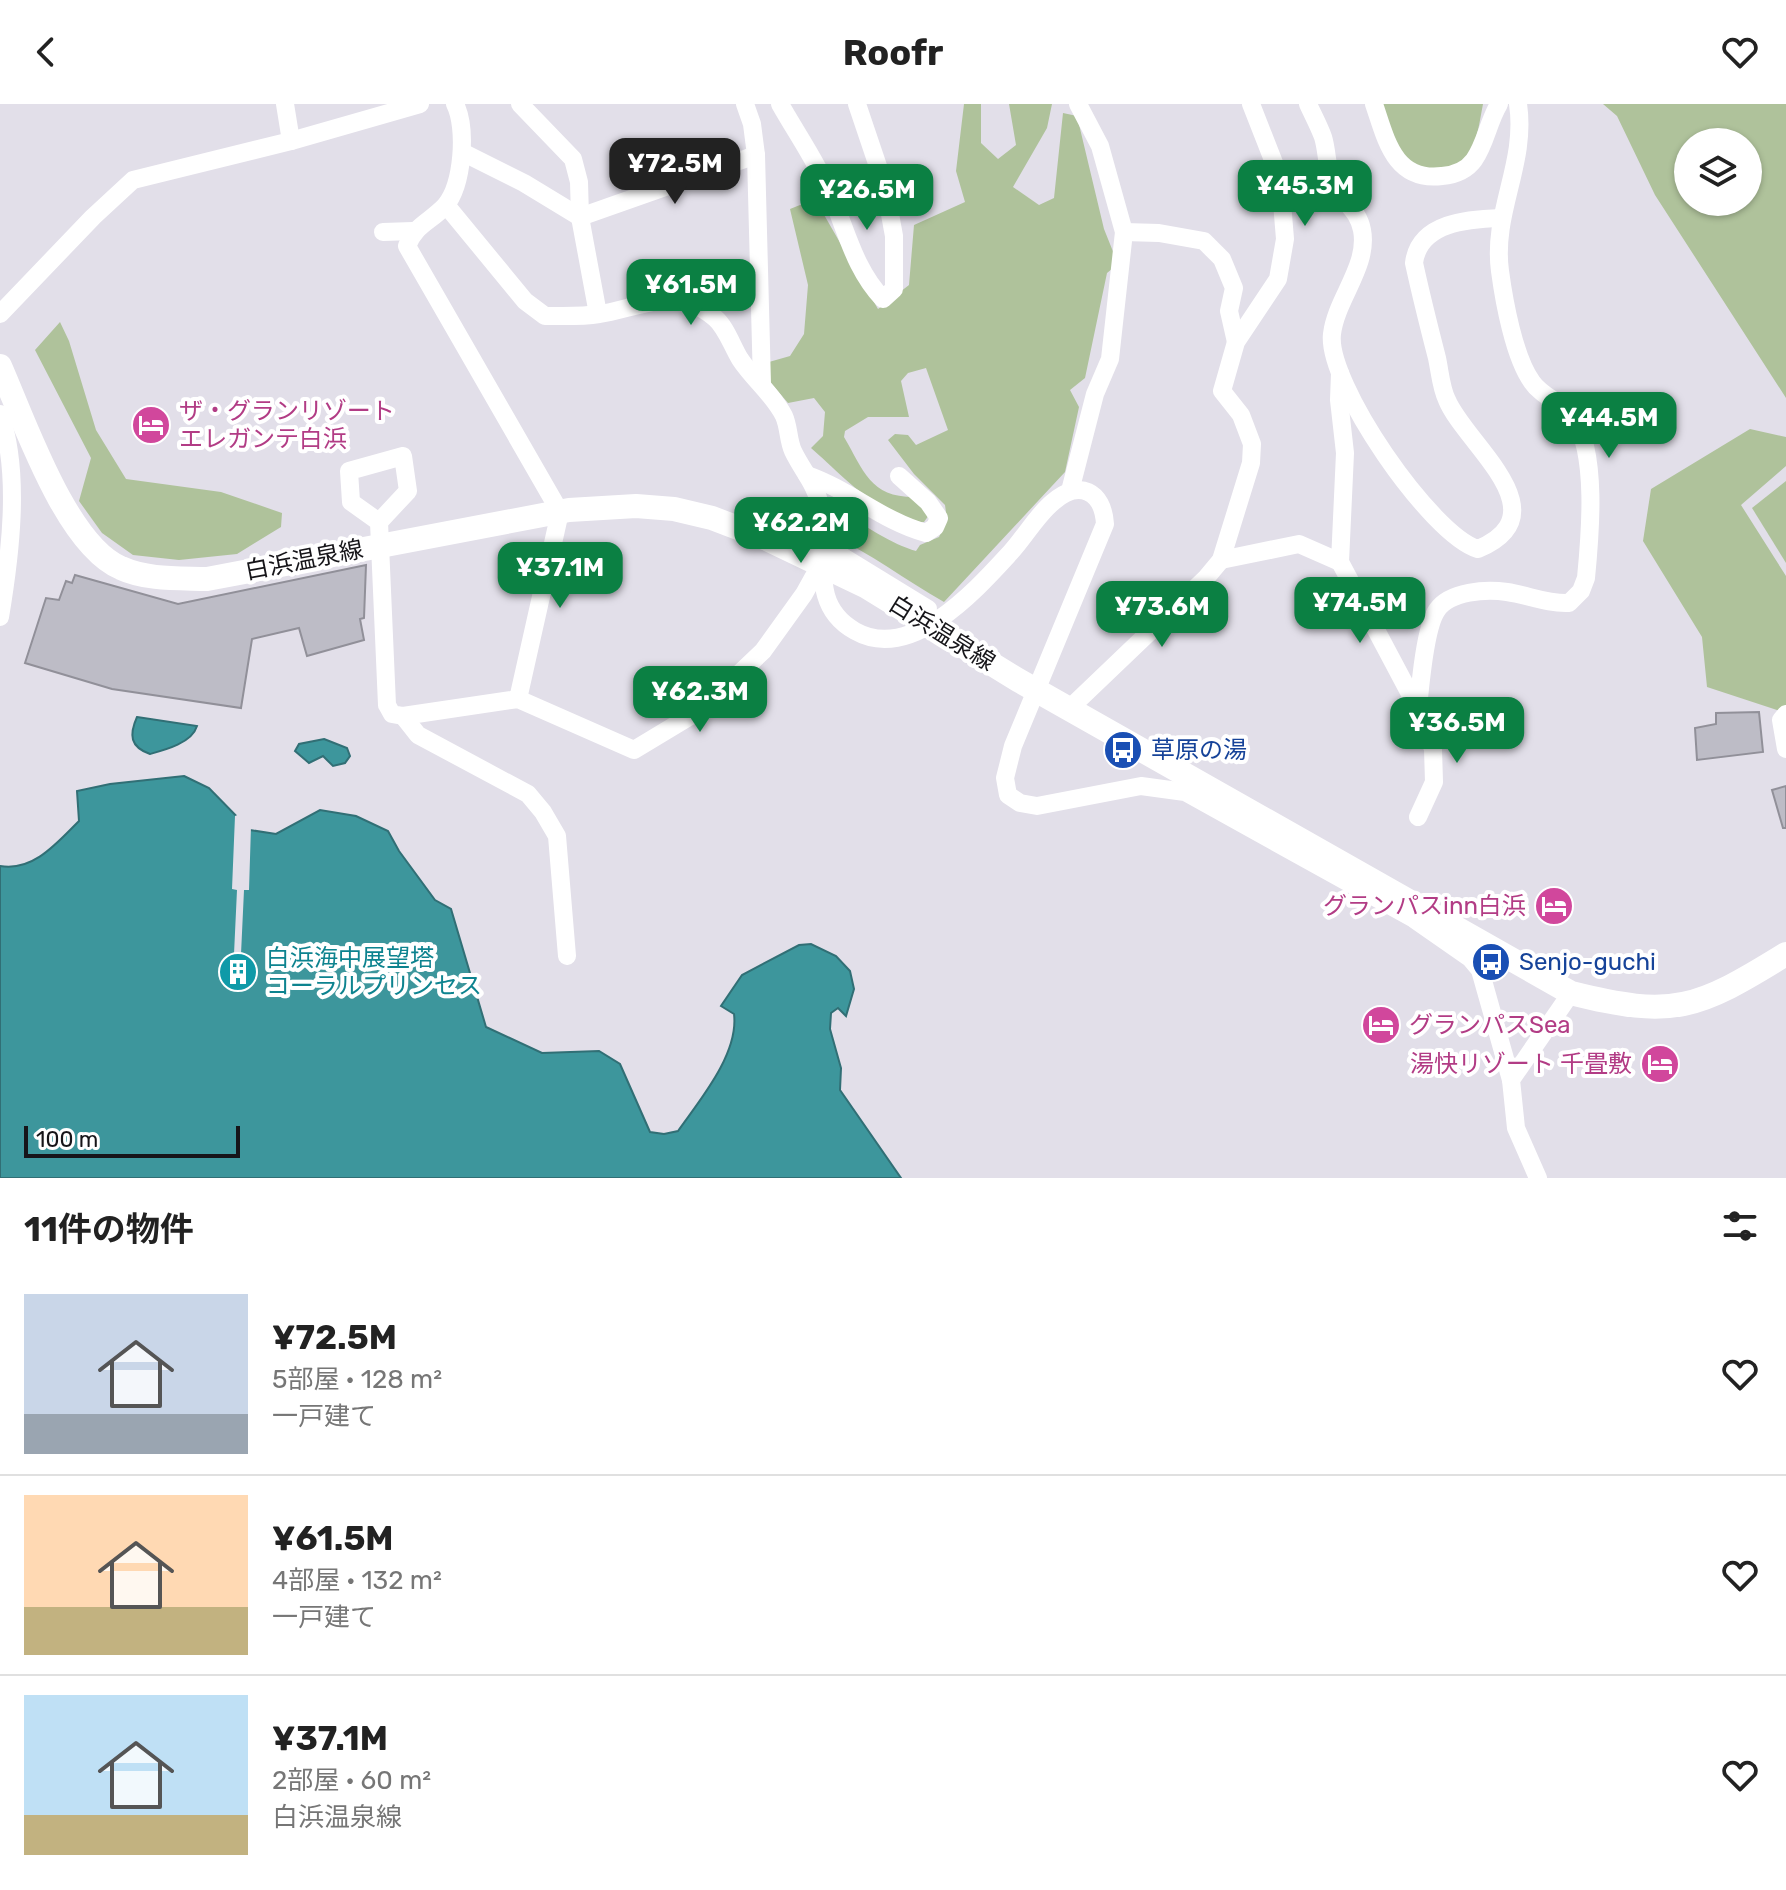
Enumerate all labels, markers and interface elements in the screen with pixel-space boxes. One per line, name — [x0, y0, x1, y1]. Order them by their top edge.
icon: back — [24, 30, 68, 74]
icon: heart — [1718, 30, 1762, 74]
text: Roofr — [843, 31, 943, 74]
map controls — [1674, 128, 1762, 216]
button: layers — [1674, 128, 1762, 216]
pin: ¥72.5M — [610, 138, 740, 206]
text: ¥72.5M — [627, 148, 723, 179]
pin: ¥45.3M — [1240, 160, 1370, 228]
pin: ¥26.5M — [802, 164, 932, 232]
text: ¥45.3M — [1256, 170, 1354, 201]
text: ¥26.5M — [818, 174, 916, 205]
pin: ¥61.5M — [626, 259, 756, 327]
text: ¥61.5M — [645, 269, 737, 300]
pin: ¥44.5M — [1544, 392, 1674, 460]
place label: ザ・グランリゾート エレガンテ白浜 — [179, 397, 395, 453]
text: ¥44.5M — [1560, 402, 1658, 433]
hotel icon: ザ・グランリゾート エレガンテ白浜 — [130, 404, 172, 446]
pin: ¥62.2M — [736, 497, 866, 565]
text: ¥62.2M — [752, 507, 850, 538]
street label: 白浜温泉線 — [242, 535, 366, 585]
pin: ¥37.1M — [495, 542, 625, 610]
text: ¥37.1M — [516, 552, 604, 583]
pin: ¥74.5M — [1295, 577, 1425, 645]
pin: ¥73.6M — [1097, 581, 1227, 649]
text: ¥74.5M — [1312, 587, 1408, 618]
street label: 白浜温泉線 — [884, 589, 1000, 677]
text: ¥73.6M — [1114, 591, 1210, 622]
pin: ¥62.3M — [635, 666, 765, 734]
text: ¥62.3M — [651, 676, 749, 707]
pin: ¥36.5M — [1392, 697, 1522, 765]
text: ¥36.5M — [1408, 707, 1506, 738]
bus stop icon: 草原の湯 — [1102, 729, 1144, 771]
place label: 草原の湯 — [1151, 736, 1247, 764]
hotel icon: グランパスinn白浜 — [1533, 885, 1575, 927]
place label: グランパスinn白浜 — [1323, 892, 1526, 920]
bus stop icon: Senjo-guchi — [1470, 941, 1512, 983]
place label: 白浜海中展望塔 コーラルプリンセス — [266, 944, 482, 1000]
place label: Senjo-guchi — [1519, 948, 1656, 976]
building icon: 白浜海中展望塔 コーラルプリンセス — [217, 951, 259, 993]
hotel icon: グランパスSea — [1360, 1004, 1402, 1046]
place label: グランパスSea — [1409, 1011, 1571, 1039]
hotel icon: 湯快リゾート 千畳敷 — [1639, 1043, 1681, 1085]
place label: 湯快リゾート 千畳敷 — [1410, 1050, 1632, 1078]
scale bar — [24, 1122, 240, 1158]
text: 100 m — [36, 1126, 98, 1153]
icon: filters — [1718, 1204, 1762, 1248]
text: 11件の物件 — [24, 1209, 194, 1250]
text: ¥72.5M — [272, 1317, 397, 1358]
icon: home — [88, 1326, 184, 1422]
icon: heart — [1718, 1352, 1762, 1396]
text: 5部屋 · 128 m² — [272, 1364, 442, 1395]
text: 一戸建て — [272, 1401, 376, 1432]
text: ¥61.5M — [272, 1518, 394, 1559]
icon: home — [88, 1527, 184, 1623]
icon: heart — [1718, 1553, 1762, 1597]
text: 4部屋 · 132 m² — [272, 1565, 442, 1596]
text: 一戸建て — [272, 1602, 376, 1633]
text: ¥37.1M — [272, 1718, 388, 1759]
icon: home — [88, 1727, 184, 1823]
icon: heart — [1718, 1753, 1762, 1797]
text: 2部屋 · 60 m² — [272, 1765, 431, 1796]
text: 白浜温泉線 — [272, 1802, 402, 1833]

